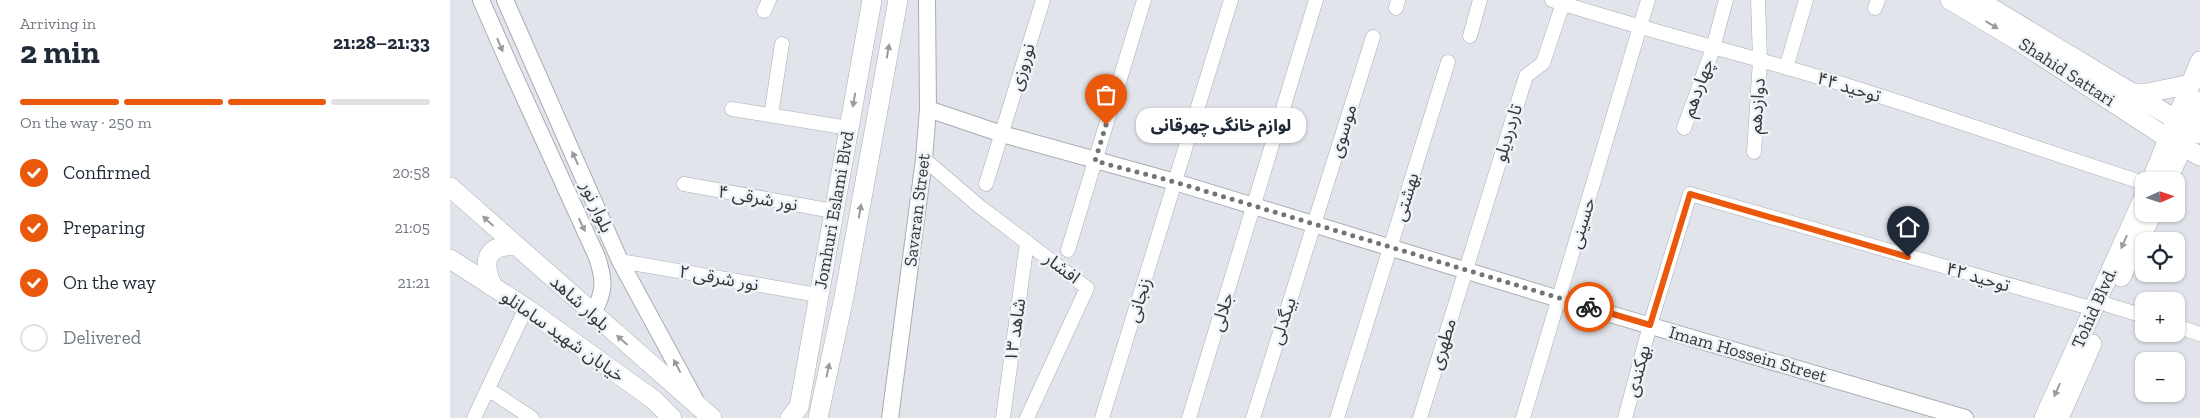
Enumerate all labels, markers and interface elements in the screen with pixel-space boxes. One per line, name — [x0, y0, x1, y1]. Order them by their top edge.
text: Arriving in — [20, 14, 96, 33]
one-way arrow — [1986, 20, 1999, 29]
text: 21:28–21:33 — [333, 31, 430, 54]
text: 2 min — [20, 33, 100, 71]
street label: Shahid Sattari — [2015, 33, 2119, 111]
one-way arrow — [497, 38, 505, 52]
street label: نوروزی — [1004, 41, 1040, 93]
one-way arrow — [885, 43, 893, 59]
street label: چهاردهم — [1677, 56, 1720, 121]
street label: توحید ۴۴ — [1814, 67, 1884, 107]
pin — [1085, 74, 1127, 125]
street label: دوازدهم — [1744, 77, 1772, 135]
icon: bag — [1092, 81, 1120, 109]
one-way arrow — [849, 92, 857, 108]
street label: تاردردیلو — [1489, 101, 1527, 165]
street label: موسوی — [1325, 102, 1361, 160]
callout: لوازم خانگی چهرقانی — [1136, 108, 1306, 142]
text: On the way · 250 m — [20, 113, 151, 132]
text: لوازم خانگی چهرقانی — [1151, 116, 1291, 135]
street label: Jomhuri Eslami Blvd — [809, 129, 859, 291]
one-way arrow — [571, 151, 579, 165]
street label: Savaran Street — [899, 152, 935, 268]
icon: check — [20, 159, 48, 187]
text: Confirmed — [63, 161, 150, 184]
text: 20:58 — [392, 163, 430, 182]
street label: بهشتی — [1388, 170, 1424, 224]
north arrow — [2135, 172, 2185, 222]
map controls — [2135, 172, 2185, 402]
street label: بلوار نور — [576, 177, 618, 236]
street label: نور شرقی ۴ — [716, 180, 800, 216]
street label: حسینی — [1564, 195, 1600, 251]
one-way arrow — [856, 203, 864, 219]
pin — [1887, 206, 1929, 257]
icon: home — [1894, 213, 1922, 241]
icon: check — [20, 214, 48, 242]
one-way arrow — [481, 215, 494, 226]
text: Preparing — [63, 216, 145, 239]
text: 21:05 — [395, 218, 430, 237]
one-way arrow — [579, 218, 587, 232]
button: locate — [2135, 232, 2185, 282]
one-way arrow — [2119, 234, 2128, 249]
street label: افشار — [1039, 247, 1084, 289]
street label: توحید ۴۲ — [1944, 257, 2012, 297]
street label: نور شرقی ۲ — [677, 260, 761, 296]
street label: Tohid Blvd. — [2066, 264, 2122, 352]
icon: check — [20, 269, 48, 297]
street label: بلوار شاهد — [546, 270, 614, 336]
text: On the way — [63, 271, 156, 294]
text: 21:21 — [398, 273, 430, 292]
street label: زنجانی — [1122, 275, 1156, 325]
courier — [1564, 282, 1614, 332]
street label: خیابان شهید سامانلو — [497, 285, 629, 387]
street label: جلالی — [1206, 290, 1238, 334]
button: + — [2135, 292, 2185, 342]
icon: bike — [1575, 293, 1603, 321]
street label: بیگدلی — [1265, 295, 1301, 347]
street label: شاهد ۱۳ — [1000, 297, 1030, 363]
street label: مطهری — [1425, 316, 1461, 372]
street label: Imam Hossein Street — [1667, 321, 1830, 387]
text: Delivered — [63, 326, 141, 349]
one-way arrow — [616, 335, 629, 346]
street label: بهکندی — [1621, 343, 1655, 399]
button: − — [2135, 352, 2185, 402]
one-way arrow — [673, 359, 681, 373]
one-way arrow — [824, 363, 832, 378]
one-way arrow — [2052, 383, 2060, 397]

